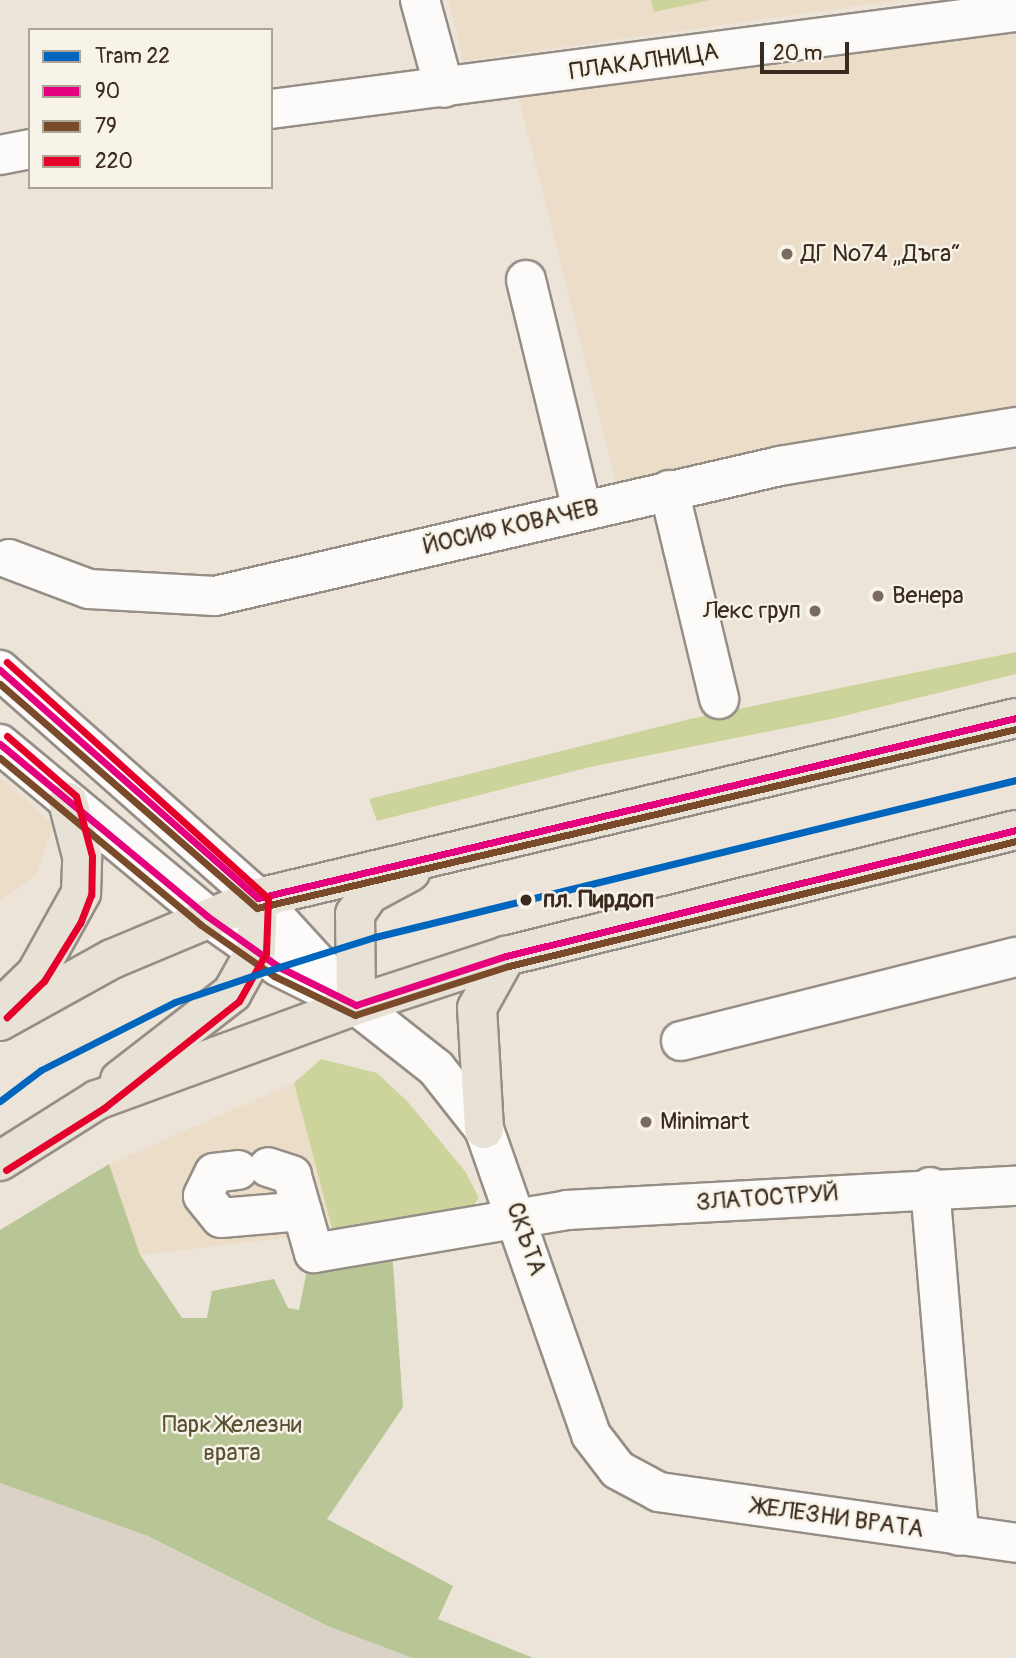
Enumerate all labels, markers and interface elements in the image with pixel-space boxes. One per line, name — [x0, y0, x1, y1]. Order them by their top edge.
legend — [28, 28, 273, 189]
scale bar — [764, 28, 853, 72]
street label: ПЛАКАЛНИЦА — [568, 37, 720, 87]
text: 20 m — [773, 40, 822, 67]
text: Tram 22 — [95, 43, 170, 70]
text: 90 — [95, 78, 120, 105]
text: 79 — [95, 113, 117, 140]
text: 220 — [95, 148, 133, 175]
place label: ДГ №74 „Дъга“ — [801, 240, 961, 268]
marker: ДГ №74 „Дъга“ — [779, 246, 795, 262]
street label: ЙОСИФ КОВАЧЕВ — [421, 493, 601, 561]
place label: Венера — [892, 582, 964, 610]
marker: Венера — [870, 588, 886, 604]
place label: Лекс груп — [703, 597, 801, 625]
marker: Лекс груп — [807, 603, 823, 619]
place label: пл. Пирдоп — [543, 886, 654, 914]
marker: пл. Пирдоп — [515, 889, 537, 911]
place label: Minimart — [660, 1108, 749, 1136]
marker: Minimart — [638, 1114, 654, 1130]
street label: ЗЛАТОСТРУЙ — [695, 1179, 839, 1217]
street label: СКЪТА — [500, 1199, 552, 1279]
park label: Парк Железни врата — [162, 1411, 302, 1467]
street label: ЖЕЛЕЗНИ ВРАТА — [750, 1492, 926, 1544]

